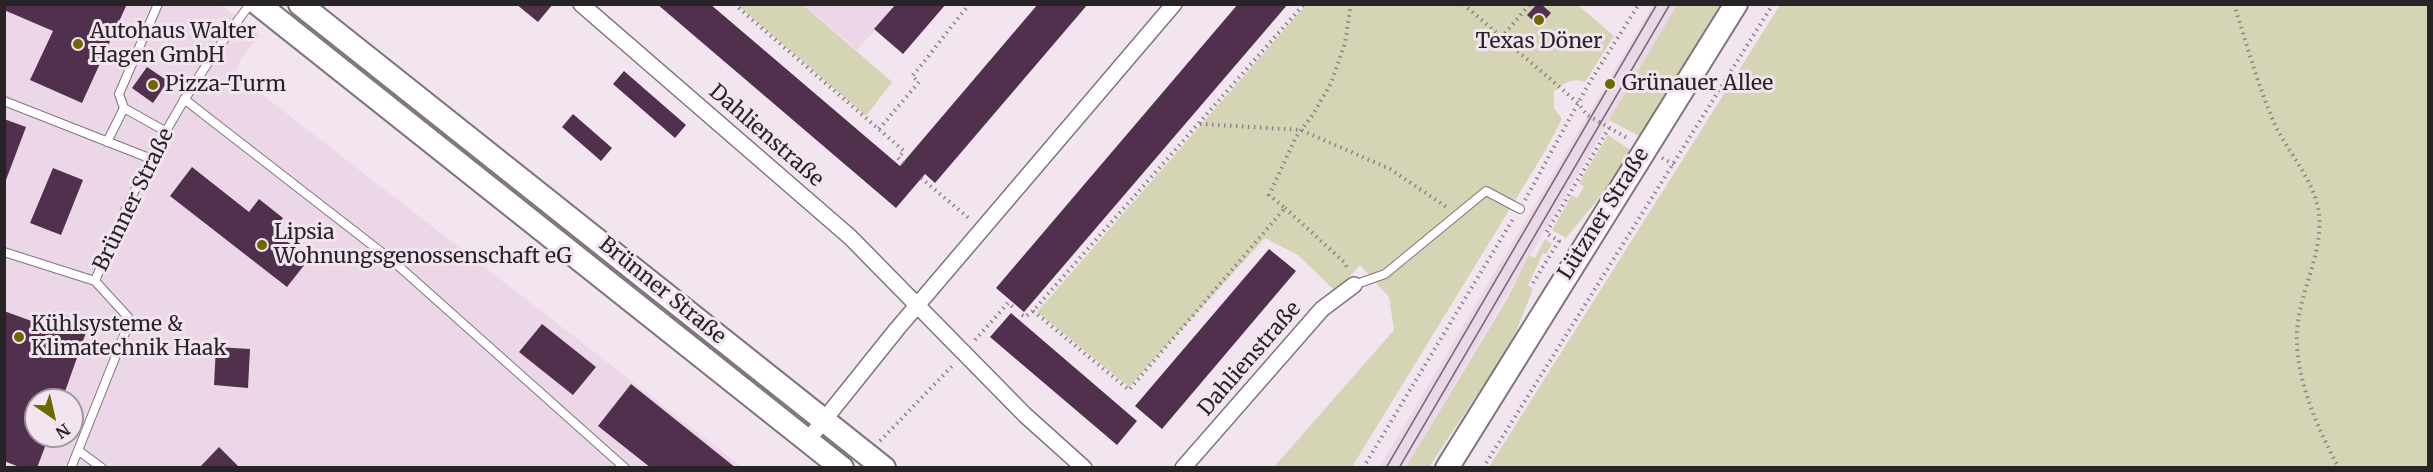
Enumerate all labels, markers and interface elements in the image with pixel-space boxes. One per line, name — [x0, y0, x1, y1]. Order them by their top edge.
marker: Texas Döner — [1532, 13, 1546, 27]
place label: Autohaus Walter Hagen GmbH — [90, 19, 256, 69]
place label: Texas Döner — [1476, 29, 1602, 55]
marker: Autohaus Walter Hagen GmbH — [71, 37, 85, 51]
place label: Grünauer Allee — [1622, 71, 1773, 97]
place label: Pizza-Turm — [165, 72, 286, 98]
marker: Grünauer Allee — [1603, 77, 1617, 91]
marker: Pizza-Turm — [146, 78, 160, 92]
street label: Dahlienstraße — [704, 80, 828, 192]
street label: Brünner Straße — [89, 124, 179, 276]
street label: Lützner Straße — [1553, 143, 1655, 285]
place label: Lipsia Wohnungsgenossenschaft eG — [274, 220, 572, 270]
street label: Brünner Straße — [594, 232, 730, 350]
marker: Lipsia Wohnungsgenossenschaft eG — [255, 238, 269, 252]
street label: Dahlienstraße — [1194, 297, 1306, 421]
place label: Kühlsysteme & Klimatechnik Haak — [31, 312, 227, 362]
marker: Kühlsysteme & Klimatechnik Haak — [12, 330, 26, 344]
north arrow — [24, 388, 84, 448]
text: N — [52, 419, 74, 443]

